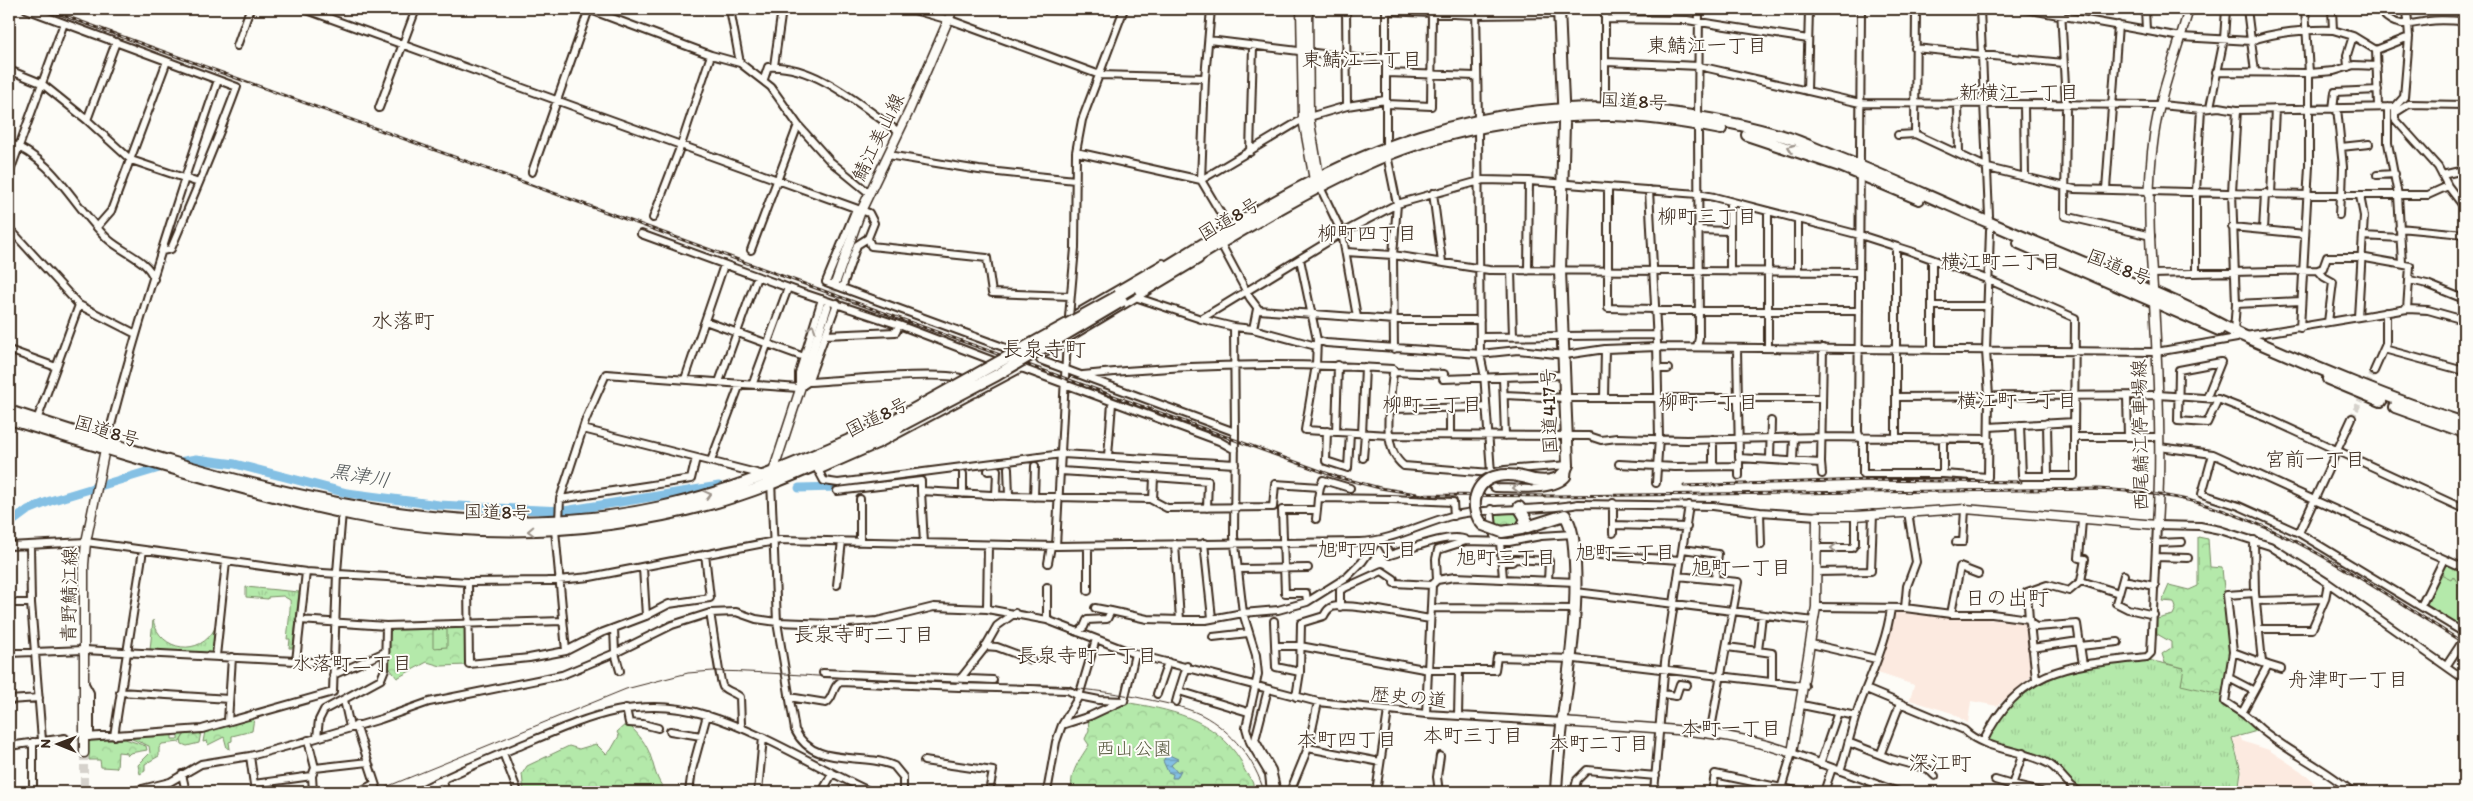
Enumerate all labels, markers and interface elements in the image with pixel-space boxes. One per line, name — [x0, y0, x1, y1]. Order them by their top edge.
district label: 東鯖江一丁目 — [1647, 33, 1767, 57]
district label: 東鯖江二丁目 — [1302, 47, 1422, 71]
district label: 新横江一丁目 — [1959, 80, 2079, 104]
street label: 国道8号 — [1600, 88, 1668, 114]
street label: 鯖江美山線 — [847, 89, 909, 185]
one-way arrow — [1787, 144, 1795, 154]
street label: 国道8号 — [1194, 192, 1264, 246]
district label: 柳町三丁目 — [1657, 204, 1757, 228]
district label: 柳町四丁目 — [1317, 221, 1417, 245]
street label: 国道8号 — [2083, 244, 2155, 290]
district label: 横江町二丁目 — [1941, 249, 2061, 273]
district label: 水落町 — [372, 308, 435, 333]
one-way arrow — [806, 324, 816, 332]
district label: 長泉寺町 — [1002, 336, 1086, 361]
street label: 西尾鯖江停車場線 — [2127, 359, 2153, 511]
street label: 国道417号 — [1536, 367, 1562, 455]
district label: 横江町一丁目 — [1957, 388, 2077, 412]
district label: 柳町一丁目 — [1658, 390, 1758, 414]
street label: 国道8号 — [842, 392, 912, 442]
district label: 柳町二丁目 — [1382, 392, 1482, 416]
street label: 国道8号 — [71, 410, 143, 452]
district label: 宮前一丁目 — [2265, 447, 2365, 471]
water label: 黒津川 — [328, 458, 392, 492]
one-way arrow — [1512, 482, 1520, 493]
one-way arrow — [704, 490, 712, 501]
street label: 国道8号 — [463, 500, 531, 524]
one-way arrow — [527, 525, 535, 536]
district label: 旭町四丁目 — [1317, 537, 1417, 561]
district label: 旭町二丁目 — [1575, 540, 1675, 564]
one-way arrow — [1829, 543, 1837, 553]
district label: 旭町三丁目 — [1456, 545, 1556, 569]
street label: 青野鯖江線 — [57, 547, 81, 643]
district label: 旭町一丁目 — [1691, 555, 1791, 579]
district label: 日の出町 — [1965, 585, 2049, 610]
district label: 長泉寺町二丁目 — [794, 622, 934, 646]
district label: 長泉寺町一丁目 — [1017, 643, 1157, 667]
district label: 水落町二丁目 — [292, 651, 412, 675]
district label: 舟津町一丁目 — [2288, 667, 2408, 691]
street label: 歴史の道 — [1370, 682, 1448, 712]
district label: 本町一丁目 — [1681, 716, 1781, 740]
north arrow — [32, 718, 82, 768]
district label: 本町三丁目 — [1423, 723, 1523, 747]
district label: 本町四丁目 — [1297, 727, 1397, 751]
district label: 本町二丁目 — [1549, 731, 1649, 755]
park label: 西山公園 — [1096, 737, 1172, 760]
text: N — [37, 739, 54, 749]
district label: 深江町 — [1909, 750, 1972, 775]

